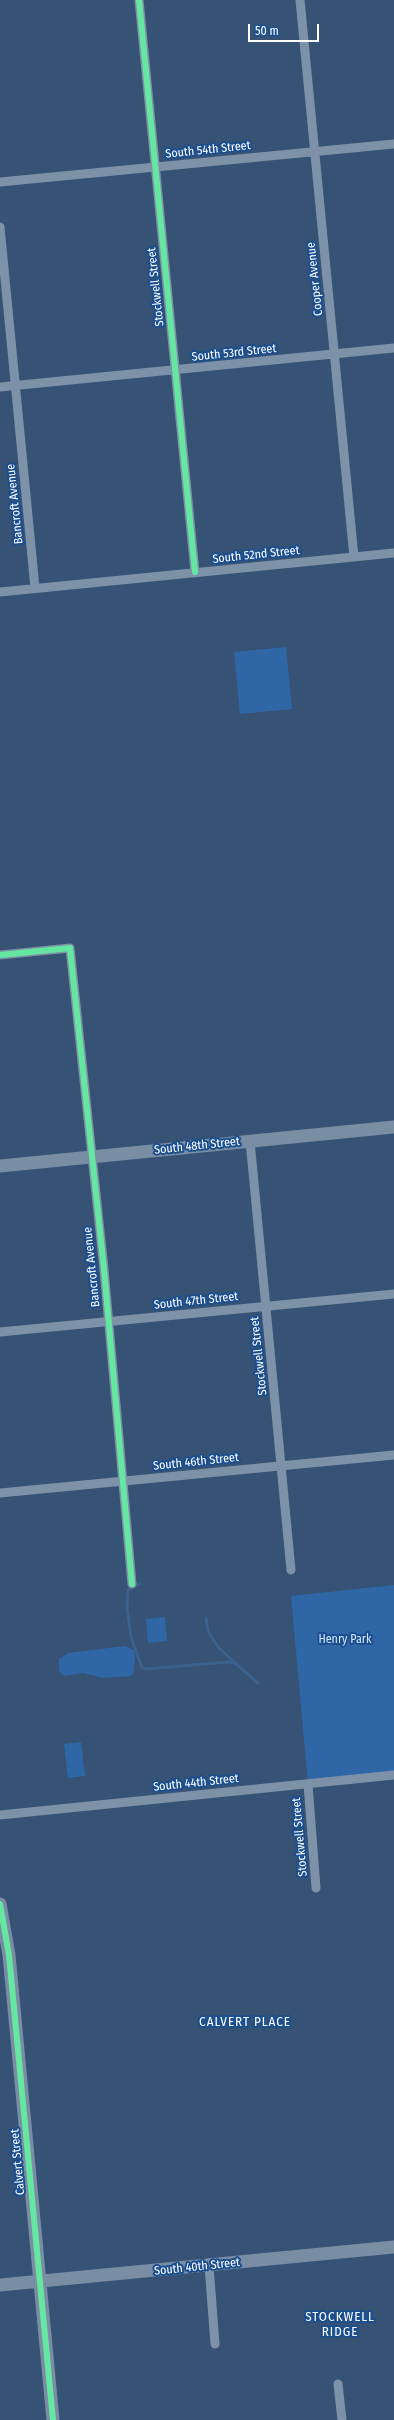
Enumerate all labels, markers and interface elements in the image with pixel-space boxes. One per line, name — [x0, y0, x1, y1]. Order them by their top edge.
scale bar — [250, 16, 321, 42]
text: 50 m — [255, 24, 279, 38]
street label: South 54th Street — [165, 138, 251, 162]
street label: Cooper Avenue — [304, 242, 326, 316]
street label: Stockwell Street — [145, 247, 167, 327]
street label: South 53rd Street — [191, 341, 277, 365]
street label: Bancroft Avenue — [4, 463, 26, 545]
street label: South 52nd Street — [212, 543, 300, 567]
street label: South 48th Street — [153, 1134, 241, 1158]
street label: Bancroft Avenue — [81, 1226, 103, 1308]
street label: South 47th Street — [153, 1289, 239, 1313]
street label: Stockwell Street — [248, 1316, 270, 1396]
street label: South 46th Street — [153, 1450, 239, 1474]
park label: Henry Park — [318, 1633, 372, 1647]
street label: South 44th Street — [153, 1771, 239, 1795]
street label: Stockwell Street — [289, 1797, 311, 1877]
district label: CALVERT PLACE — [199, 2014, 291, 2030]
street label: Calvert Street — [8, 2128, 28, 2196]
street label: South 40th Street — [153, 2255, 241, 2279]
district label: STOCKWELL RIDGE — [305, 2309, 375, 2340]

